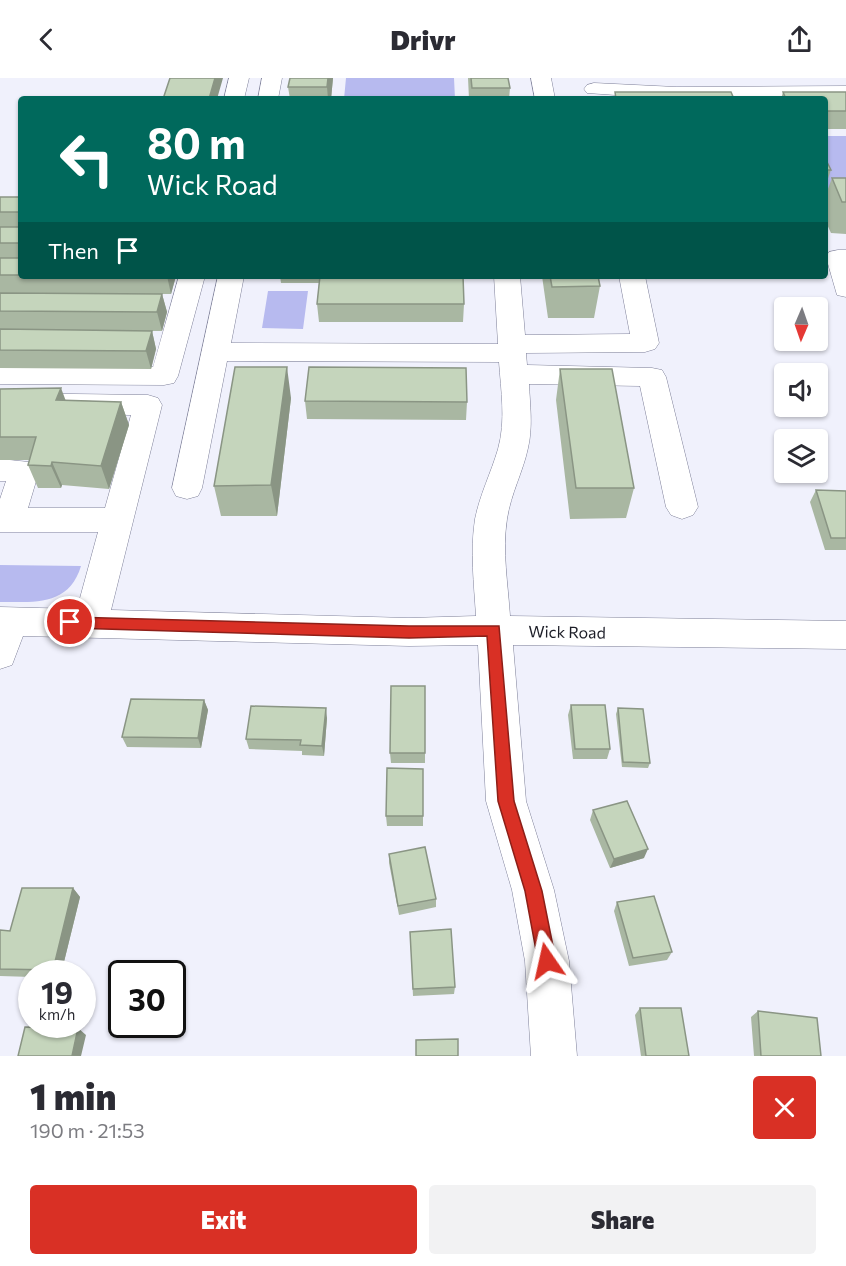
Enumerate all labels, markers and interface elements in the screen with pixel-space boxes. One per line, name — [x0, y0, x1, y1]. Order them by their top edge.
icon: back — [30, 23, 63, 56]
text: Drivr — [390, 23, 456, 56]
icon: share — [783, 23, 816, 56]
text: 80 m — [147, 116, 246, 168]
icon: left — [48, 120, 126, 198]
text: Wick Road — [147, 168, 278, 201]
icon: arrive — [111, 234, 144, 267]
text: Then — [48, 237, 99, 264]
north arrow — [774, 297, 828, 351]
map controls — [774, 297, 828, 483]
button: sound — [774, 363, 828, 417]
button: layers — [774, 429, 828, 483]
pin — [44, 596, 95, 647]
icon: arrive — [53, 605, 86, 638]
street label: Wick Road — [528, 621, 606, 642]
position arrow — [515, 929, 579, 993]
speed limit sign: 30 — [108, 960, 186, 1038]
text: 19 — [41, 973, 73, 1010]
text: km/h — [39, 1005, 75, 1023]
text: 1 min — [30, 1073, 116, 1117]
button: close — [753, 1076, 816, 1139]
text: 190 m · 21:53 — [30, 1118, 145, 1142]
button: Exit — [30, 1185, 417, 1254]
button: Share — [429, 1185, 816, 1254]

